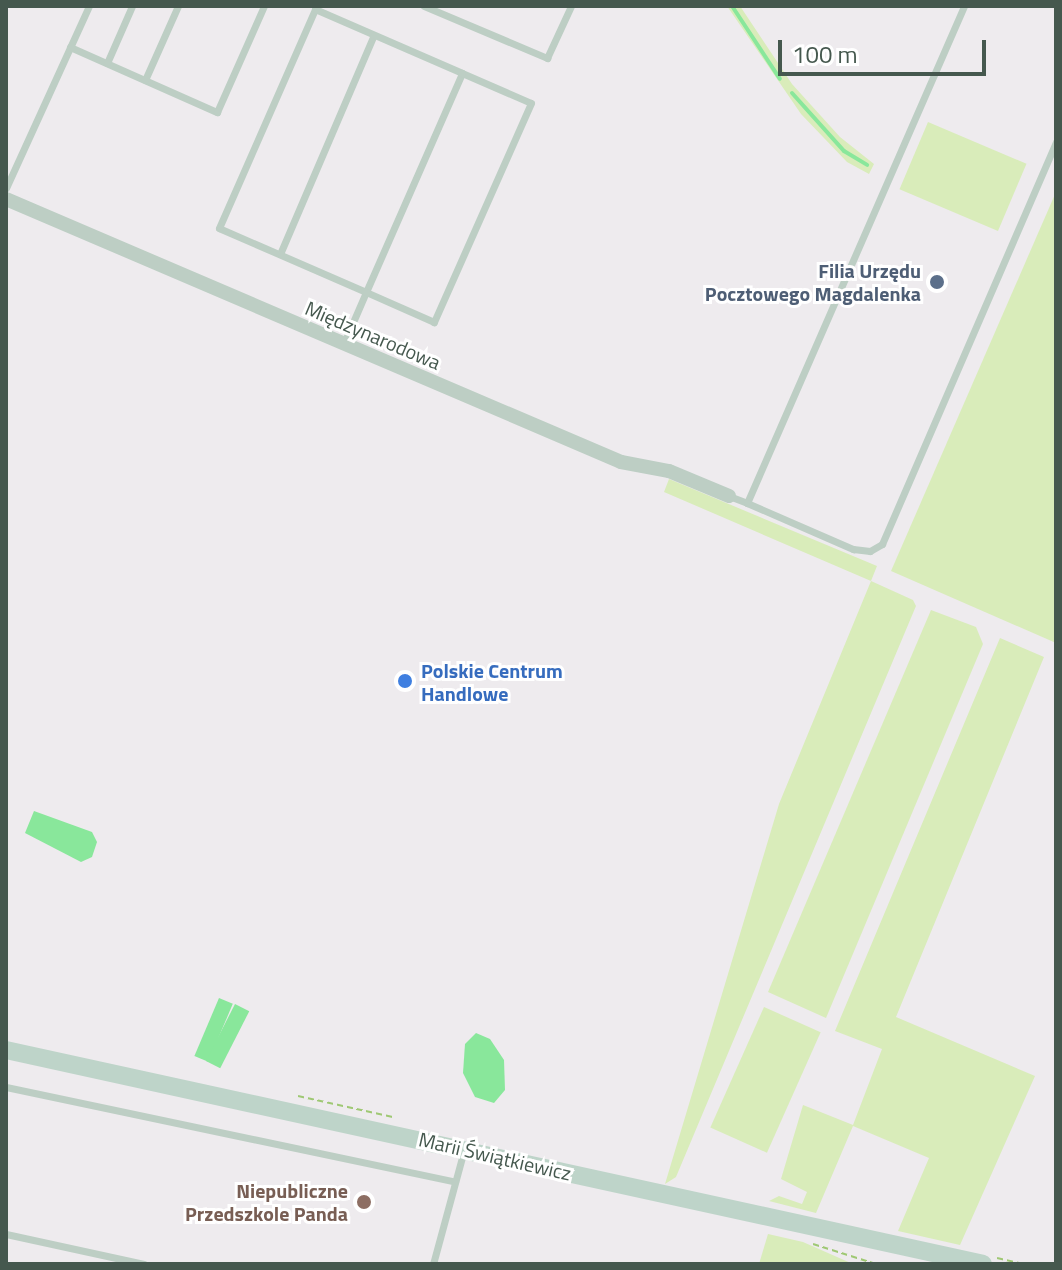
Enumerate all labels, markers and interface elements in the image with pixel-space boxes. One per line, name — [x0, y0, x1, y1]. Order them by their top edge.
scale bar — [782, 24, 990, 74]
text: 100 m — [792, 36, 858, 72]
place label: Filia Urzędu Pocztowego Magdalenka — [705, 258, 921, 305]
marker: Filia Urzędu Pocztowego Magdalenka — [928, 273, 946, 291]
street label: Międzynarodowa — [302, 296, 444, 374]
place label: Polskie Centrum Handlowe — [421, 658, 563, 705]
marker: Polskie Centrum Handlowe — [396, 672, 414, 690]
street label: Marii Świątkiewicz — [416, 1127, 574, 1185]
place label: Niepubliczne Przedszkole Panda — [185, 1178, 348, 1225]
marker: Niepubliczne Przedszkole Panda — [355, 1193, 373, 1211]

